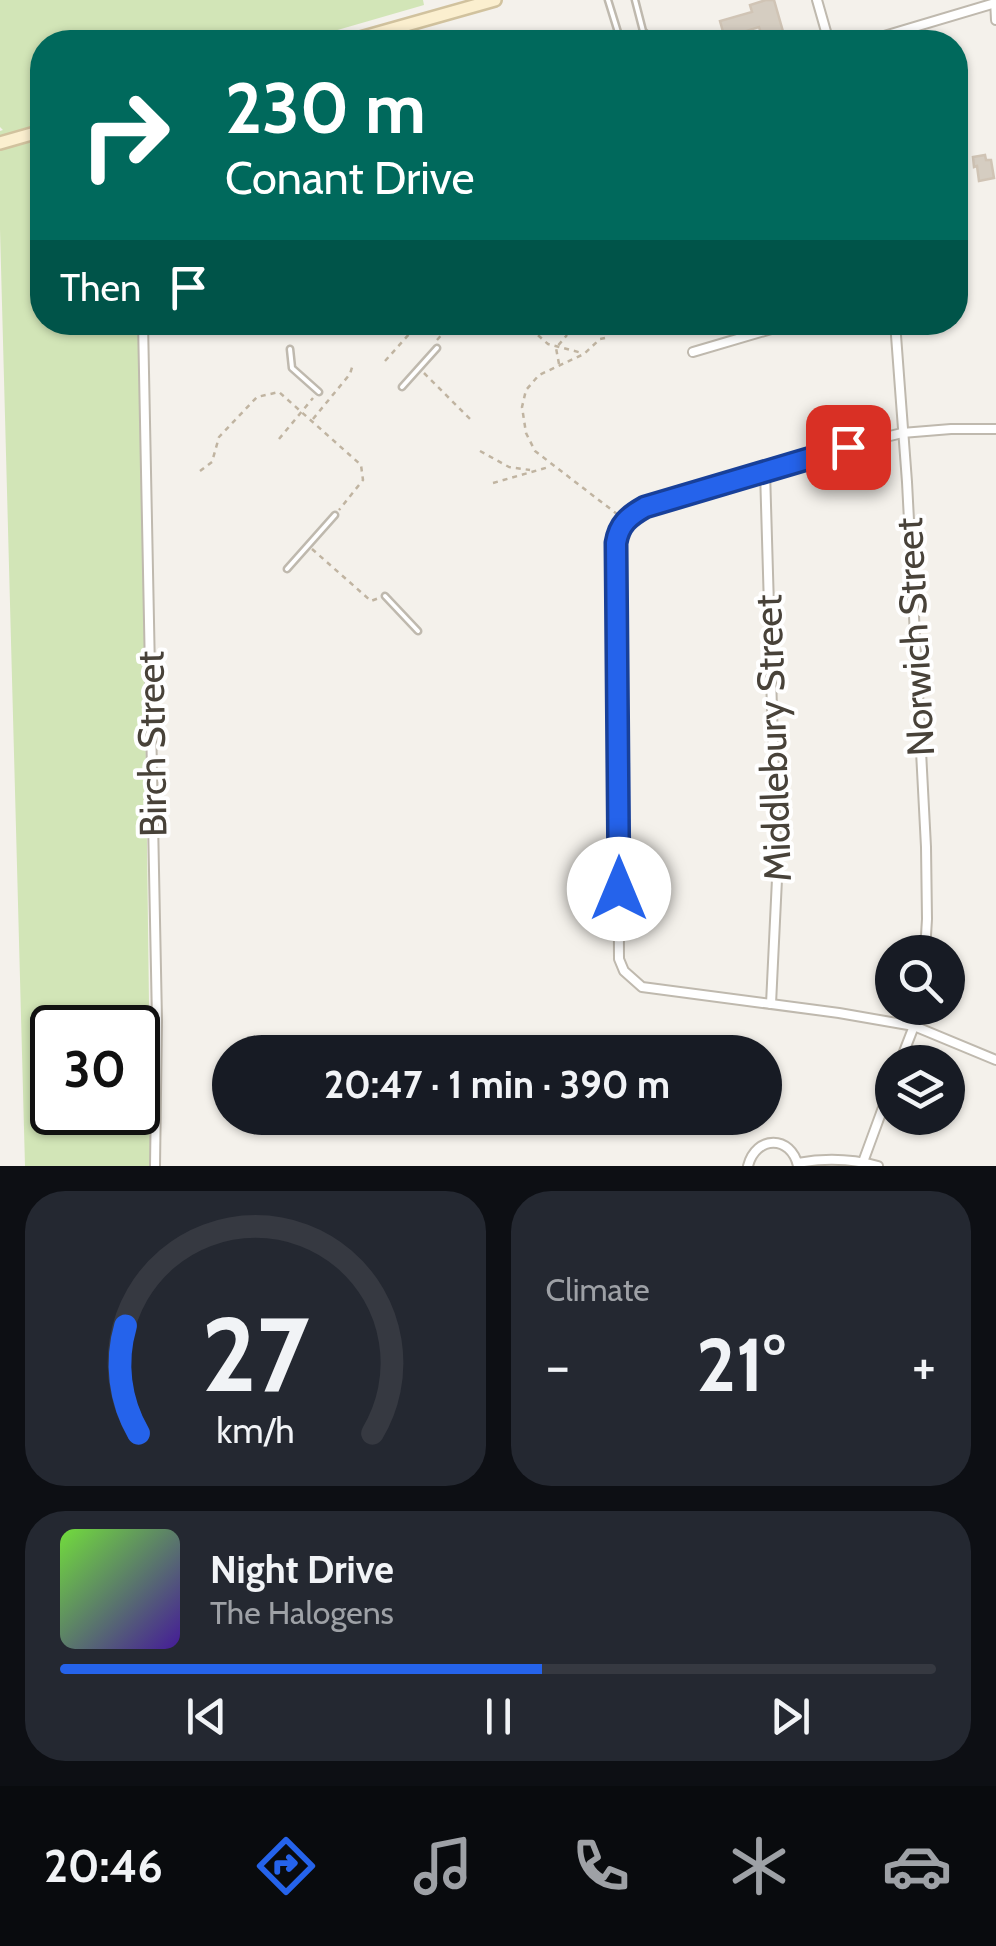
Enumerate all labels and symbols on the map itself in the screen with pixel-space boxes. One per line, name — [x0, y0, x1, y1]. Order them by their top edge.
pin — [806, 405, 891, 490]
street label: Norwich Street — [885, 516, 944, 757]
street label: Middlebury Street — [744, 593, 801, 882]
street label: Birch Street — [126, 650, 177, 837]
position arrow — [567, 837, 671, 941]
speed limit sign: 30 — [30, 1005, 160, 1135]

